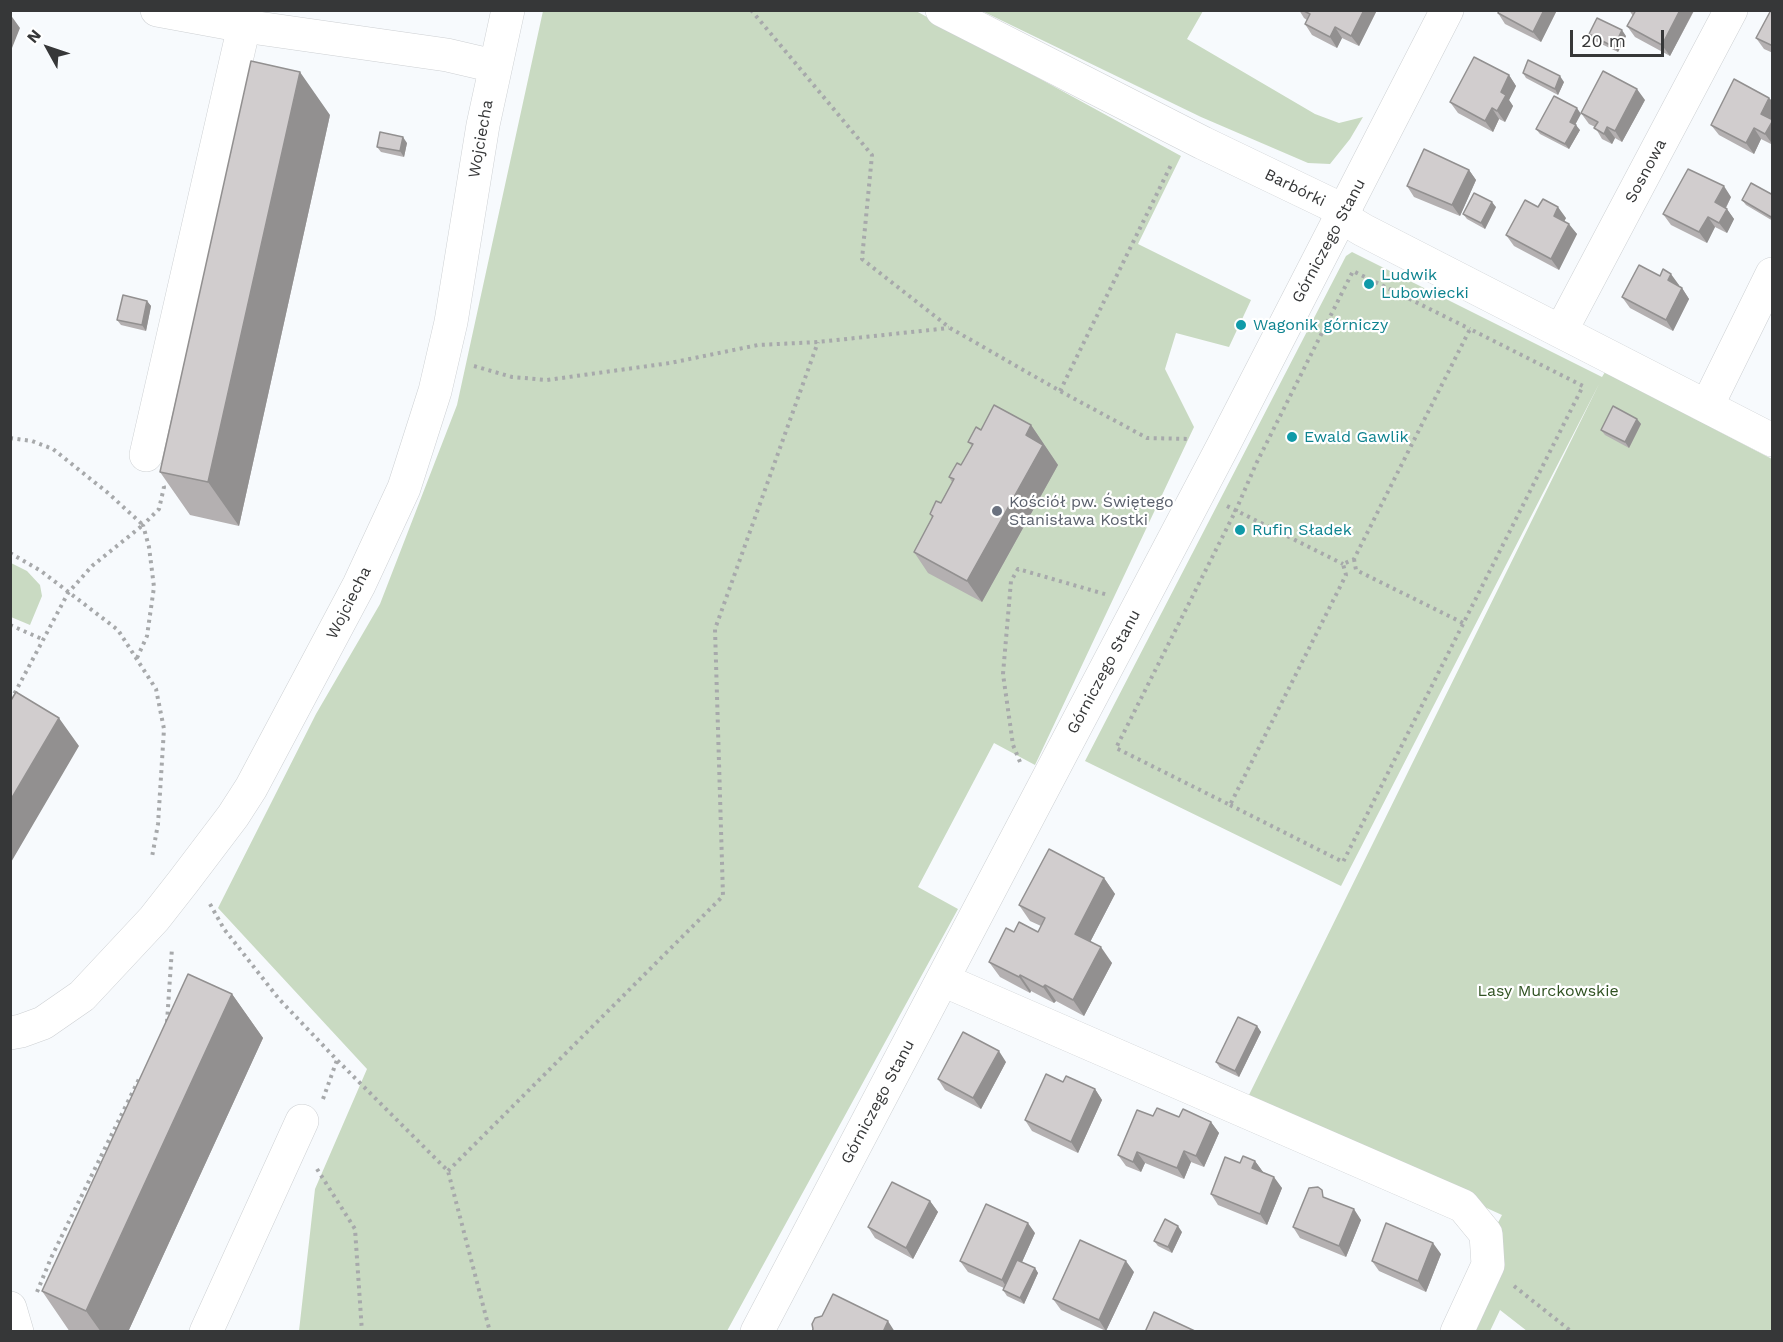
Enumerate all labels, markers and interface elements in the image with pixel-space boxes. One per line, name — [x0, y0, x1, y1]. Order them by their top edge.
north arrow — [18, 18, 78, 78]
scale bar — [1573, 18, 1668, 56]
text: N — [23, 25, 45, 47]
text: 20 m — [1581, 30, 1626, 51]
street label: Wojciecha — [465, 98, 497, 180]
street label: Sosnowa — [1621, 136, 1671, 206]
street label: Barbórki — [1261, 165, 1329, 211]
street label: Górniczego Stanu — [1288, 176, 1370, 306]
place label: Ludwik Lubowiecki — [1381, 265, 1469, 303]
marker: Ludwik Lubowiecki — [1362, 277, 1376, 291]
place label: Wagonik górniczy — [1253, 315, 1388, 335]
marker: Wagonik górniczy — [1234, 318, 1248, 332]
place label: Ewald Gawlik — [1304, 427, 1408, 447]
marker: Ewald Gawlik — [1285, 430, 1299, 444]
place label: Kościół pw. Świętego Stanisława Kostki — [1009, 492, 1174, 530]
marker: Kościół pw. Świętego Stanisława Kostki — [990, 504, 1004, 518]
place label: Rufin Sładek — [1252, 520, 1352, 540]
marker: Rufin Sładek — [1233, 523, 1247, 537]
street label: Wojciecha — [323, 563, 375, 643]
street label: Górniczego Stanu — [1063, 607, 1145, 737]
park label: Lasy Murckowskie — [1477, 981, 1619, 1001]
street label: Górniczego Stanu — [837, 1037, 919, 1167]

